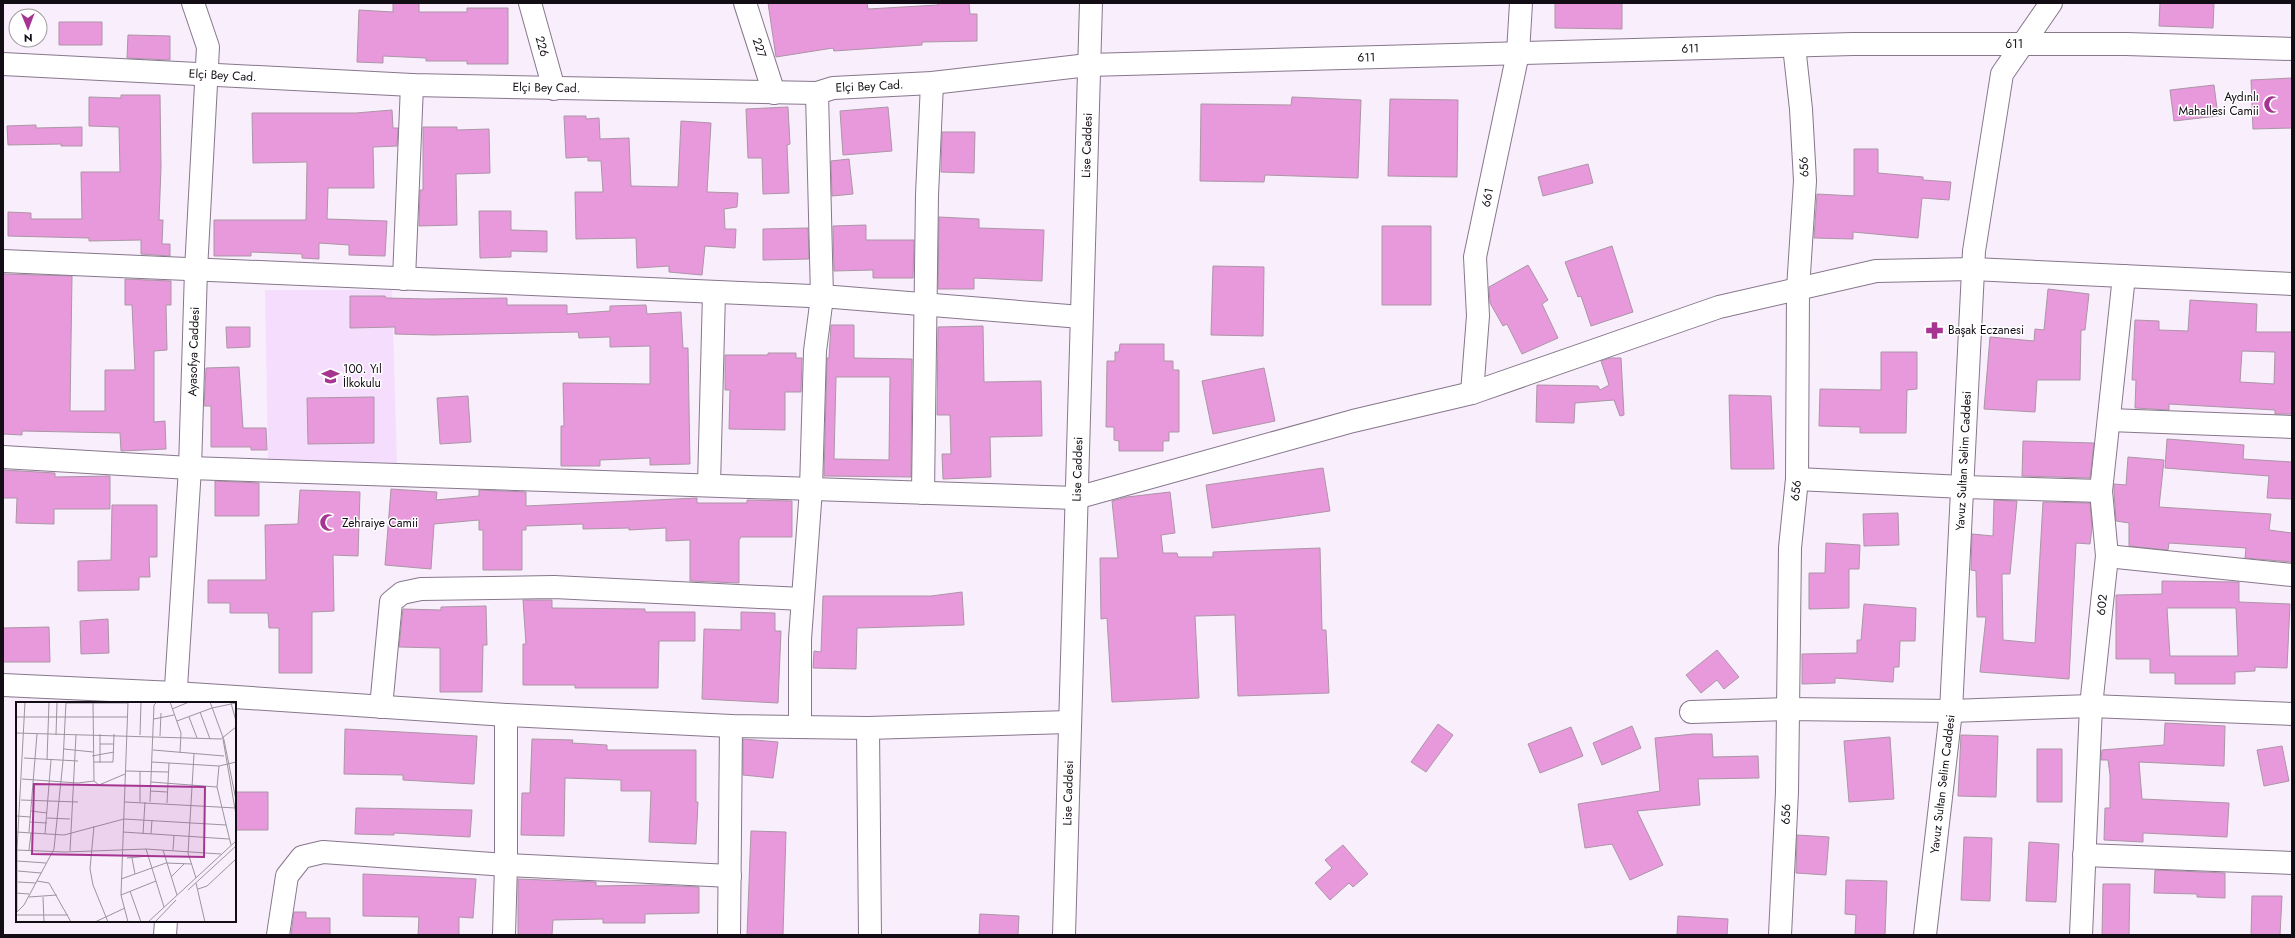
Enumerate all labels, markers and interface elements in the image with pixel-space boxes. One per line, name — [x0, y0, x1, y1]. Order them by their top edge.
north arrow — [8, 8, 48, 48]
text: N — [24, 30, 33, 46]
street label: 226 — [531, 34, 554, 59]
street label: 227 — [748, 35, 771, 61]
street label: 611 — [2005, 35, 2023, 53]
street label: 611 — [1681, 39, 1699, 58]
street label: 611 — [1357, 48, 1375, 67]
street label: Elçi Bey Cad. — [188, 65, 257, 86]
street label: Elçi Bey Cad. — [835, 75, 904, 97]
street label: Elçi Bey Cad. — [512, 78, 581, 97]
place label: Aydınlı Mahallesi Camii — [2179, 88, 2259, 120]
mosque icon: Aydınlı Mahallesi Camii — [2262, 94, 2282, 114]
street label: Lise Caddesi — [1077, 113, 1097, 178]
street label: 656 — [1794, 156, 1814, 178]
street label: 661 — [1477, 186, 1498, 209]
street label: Ayasofya Caddesi — [183, 306, 204, 397]
pharmacy icon: Başak Eczanesi — [1925, 320, 1945, 340]
place label: Başak Eczanesi — [1948, 321, 2024, 339]
place label: 100. Yıl İlkokulu — [343, 360, 382, 392]
school or university icon: 100. Yıl İlkokulu — [320, 366, 340, 386]
street label: Yavuz Sultan Selim Caddesi — [1951, 391, 1976, 531]
street label: Lise Caddesi — [1068, 436, 1087, 502]
street label: 656 — [1786, 479, 1806, 502]
mosque icon: Zehraiye Camii — [319, 513, 339, 533]
place label: Zehraiye Camii — [342, 514, 418, 532]
street label: 602 — [2092, 593, 2112, 616]
inset map — [16, 702, 236, 922]
street label: Yavuz Sultan Selim Caddesi — [1926, 714, 1960, 854]
street label: Lise Caddesi — [1058, 760, 1078, 826]
street label: 656 — [1776, 803, 1795, 825]

